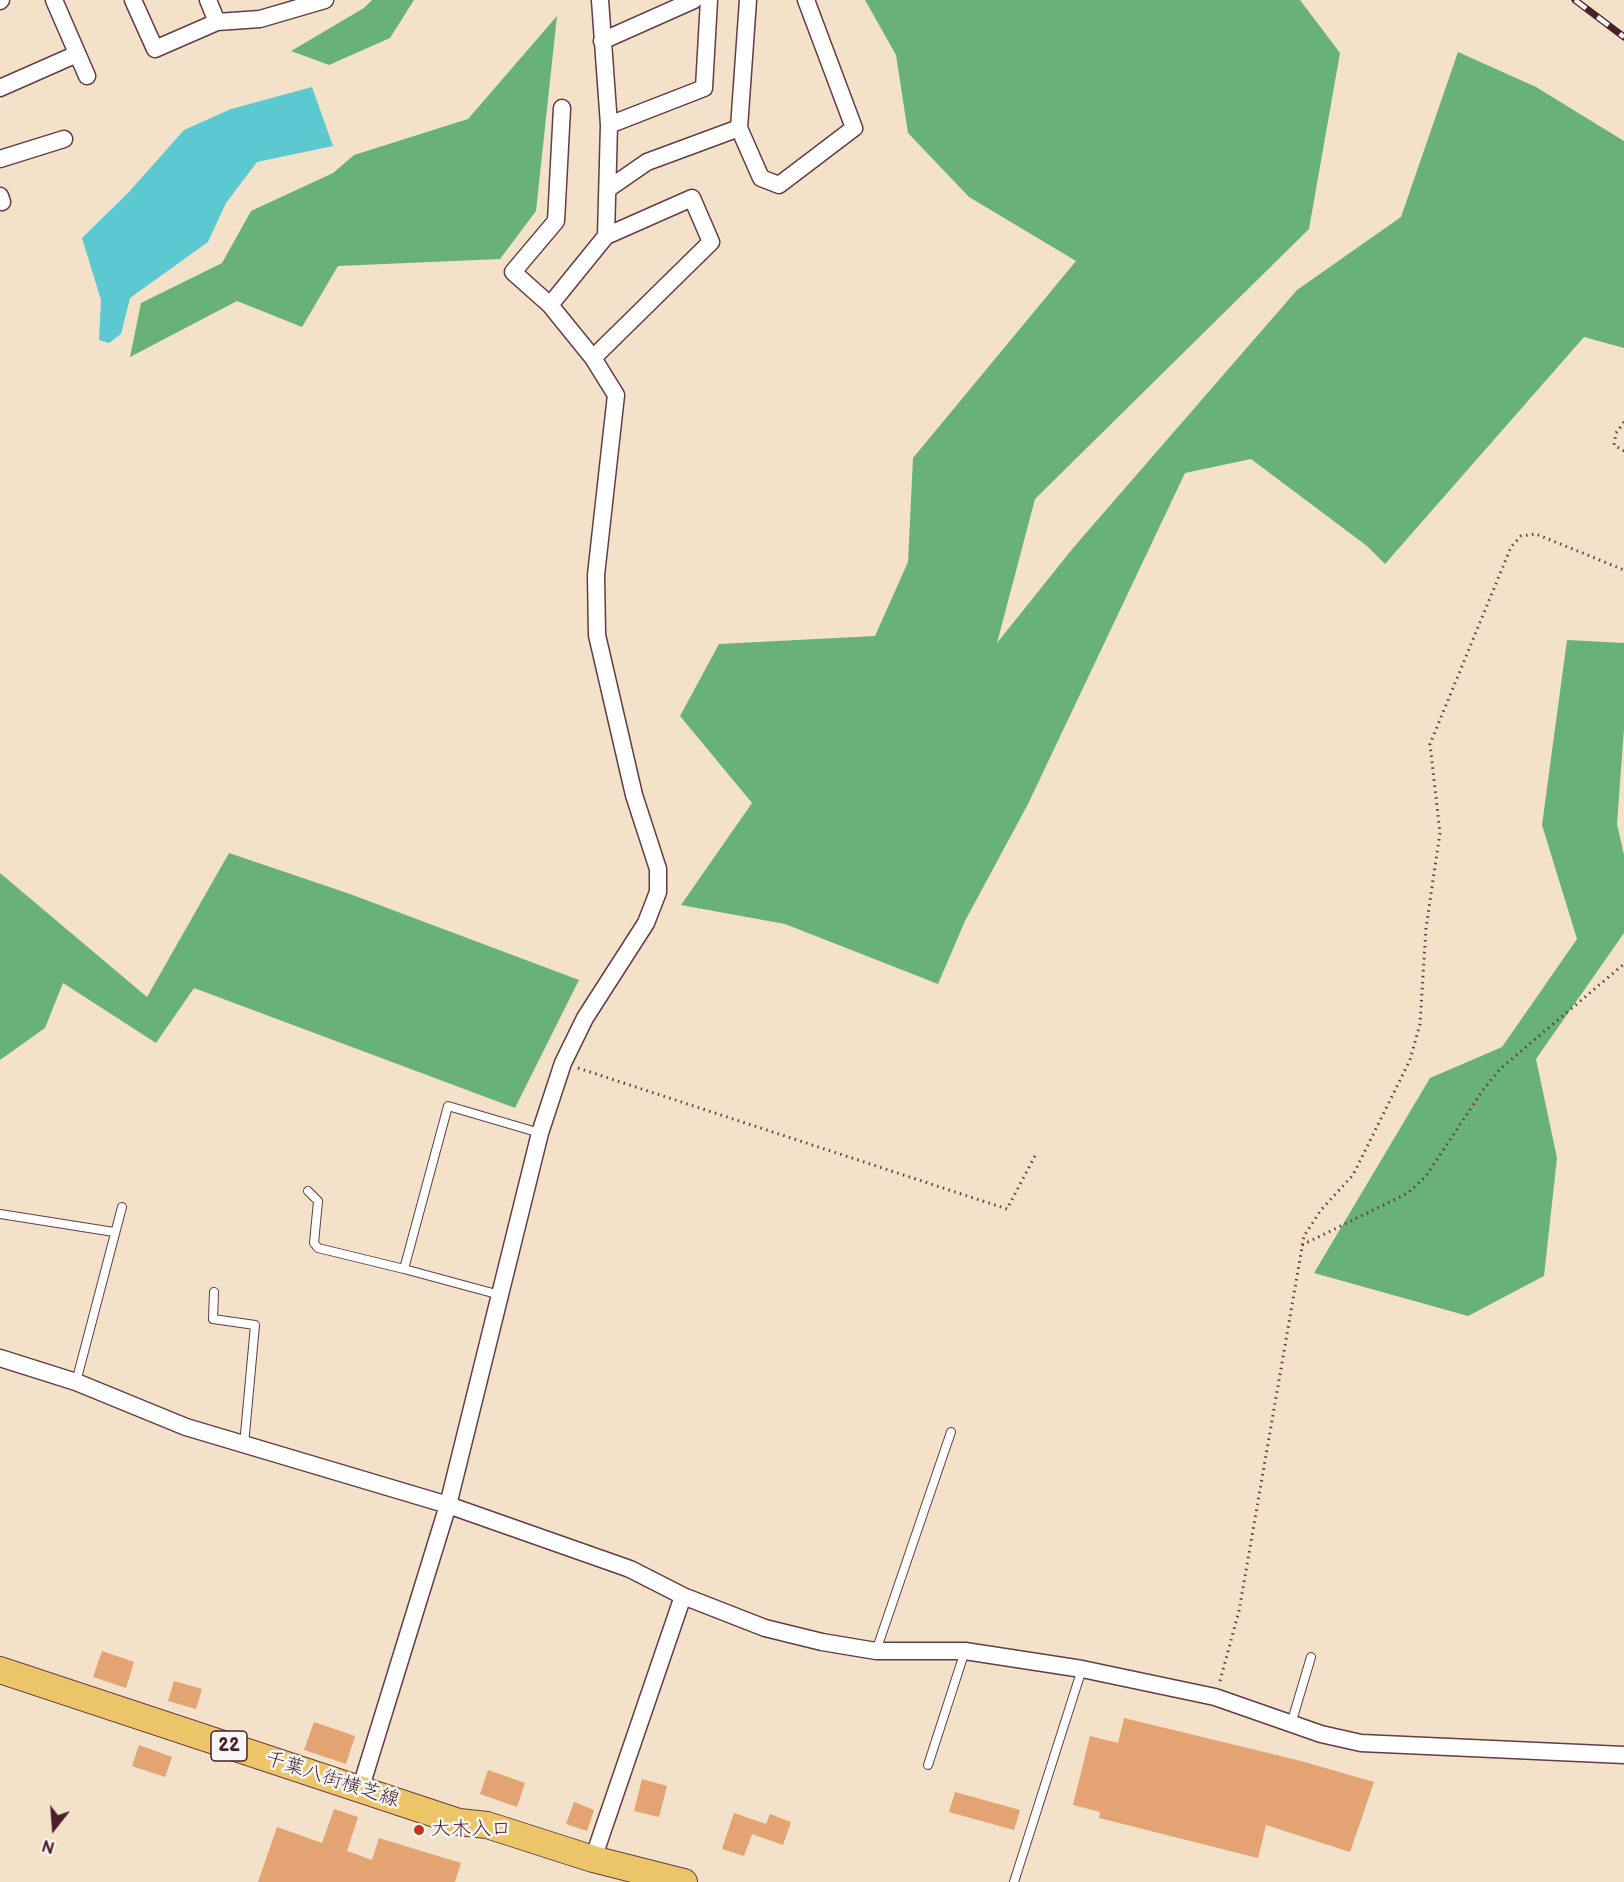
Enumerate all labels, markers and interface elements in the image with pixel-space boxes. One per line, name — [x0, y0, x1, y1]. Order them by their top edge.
road number: 22 — [211, 1731, 247, 1761]
street label: 千葉八街横芝線 — [262, 1747, 402, 1813]
north arrow — [24, 1798, 84, 1858]
place label: 大木入口 — [431, 1818, 511, 1842]
marker: 大木入口 — [412, 1823, 426, 1837]
text: N — [40, 1835, 57, 1857]

